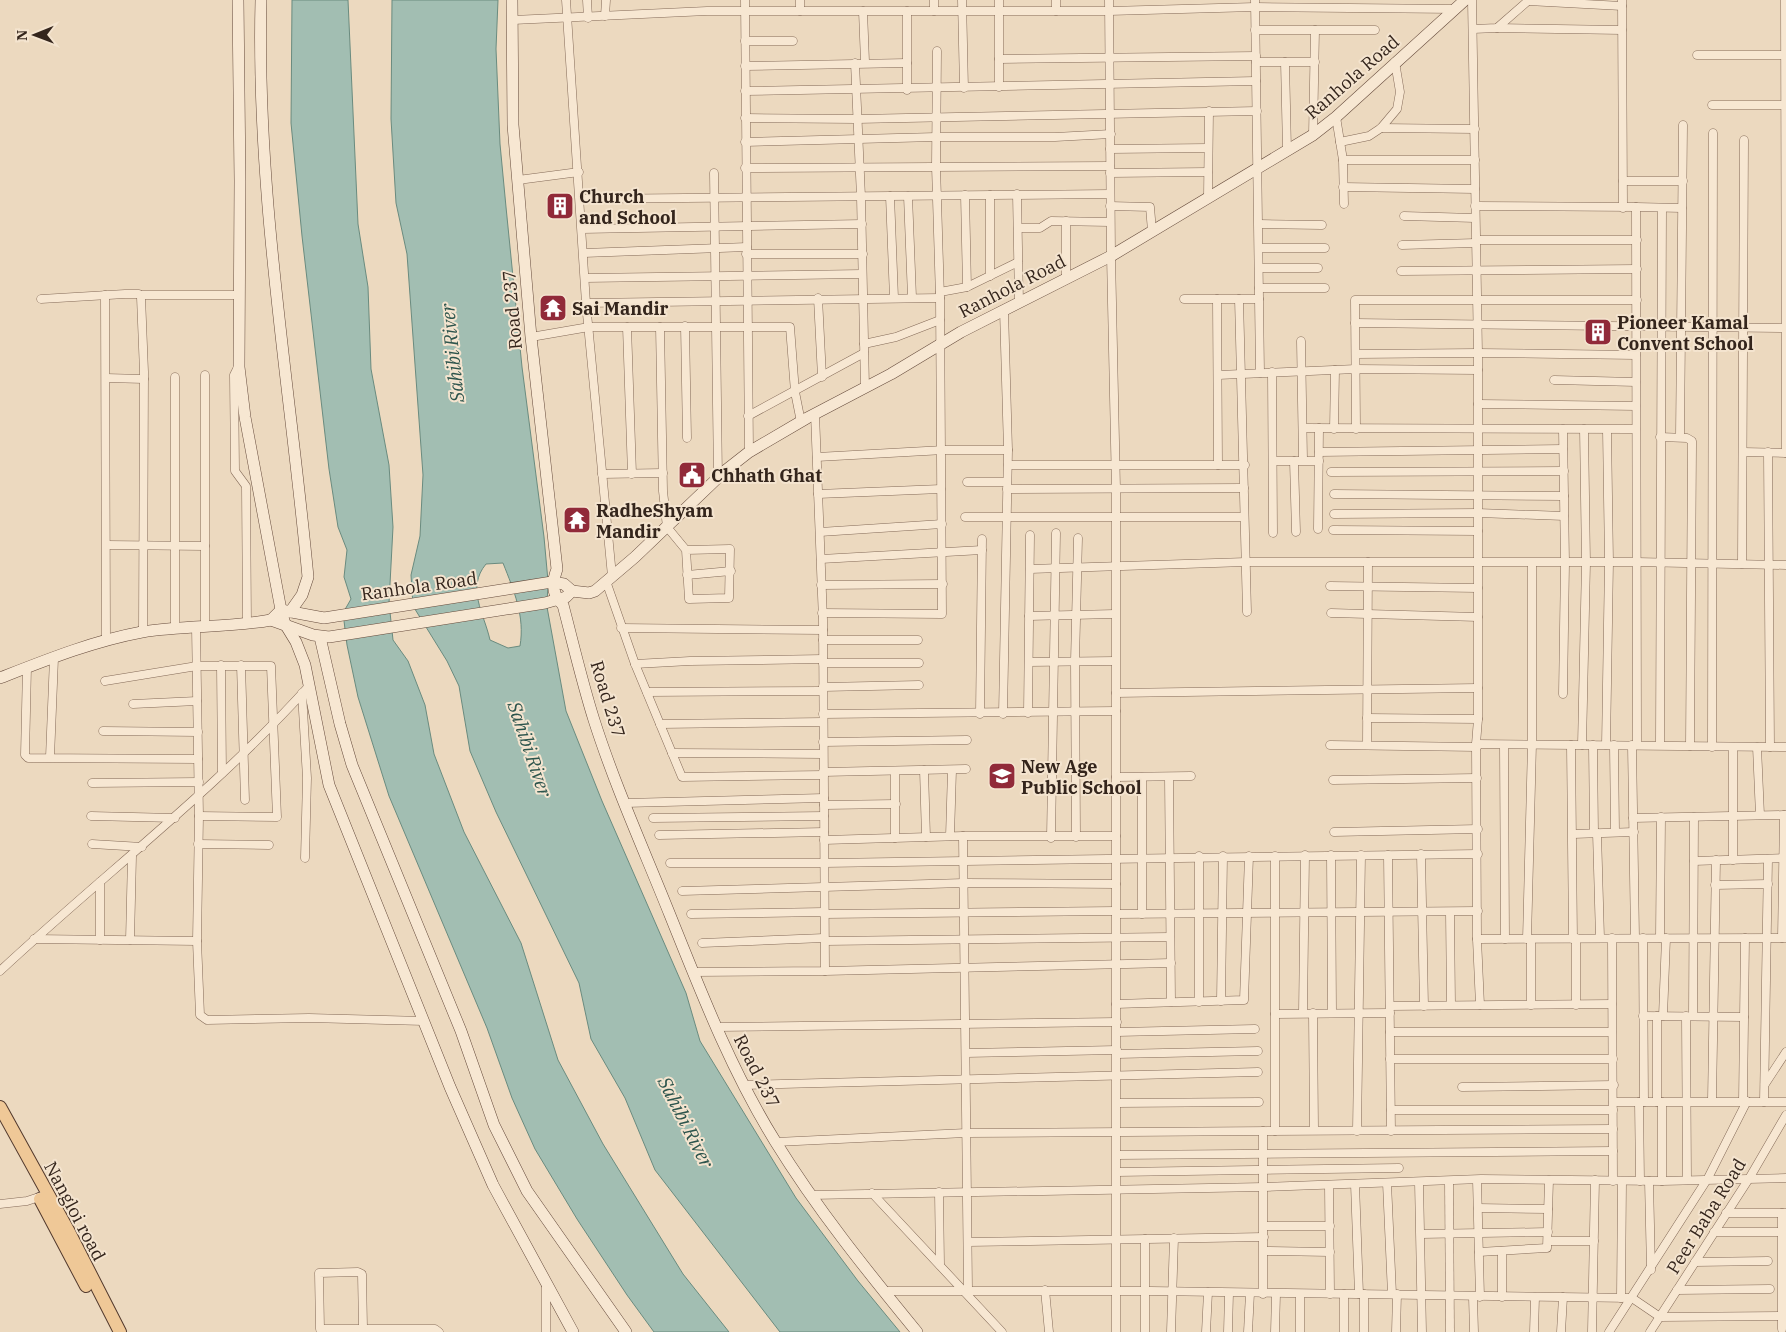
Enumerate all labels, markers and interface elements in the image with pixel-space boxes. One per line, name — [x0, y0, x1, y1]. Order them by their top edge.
north arrow — [10, 10, 60, 60]
text: N — [13, 30, 31, 41]
street label: Ranhola Road — [1300, 30, 1404, 124]
place label: Church and School — [579, 185, 677, 229]
building icon: Church and School — [545, 191, 575, 221]
street label: Ranhola Road — [955, 249, 1069, 323]
street label: Road 237 — [497, 269, 527, 351]
temple icon: Sai Mandir — [538, 293, 568, 323]
place label: Sai Mandir — [572, 297, 669, 320]
water label: Sahibi River — [435, 302, 469, 405]
place label: Pioneer Kamal Convent School — [1617, 311, 1754, 355]
building icon: Pioneer Kamal Convent School — [1583, 317, 1613, 347]
public building icon: Chhath Ghat — [677, 460, 707, 490]
place label: Chhath Ghat — [711, 464, 822, 487]
place label: RadheShyam Mandir — [596, 499, 714, 543]
temple icon: RadheShyam Mandir — [562, 505, 592, 535]
street label: Ranhola Road — [359, 566, 479, 606]
street label: Road 237 — [585, 658, 631, 740]
water label: Sahibi River — [502, 697, 558, 801]
place label: New Age Public School — [1021, 755, 1142, 799]
school or university icon: New Age Public School — [987, 761, 1017, 791]
street label: Road 237 — [729, 1030, 785, 1112]
water label: Sahibi River — [652, 1071, 720, 1172]
street label: Peer Baba Road — [1661, 1154, 1751, 1278]
street label: Nangloi road — [39, 1157, 111, 1265]

